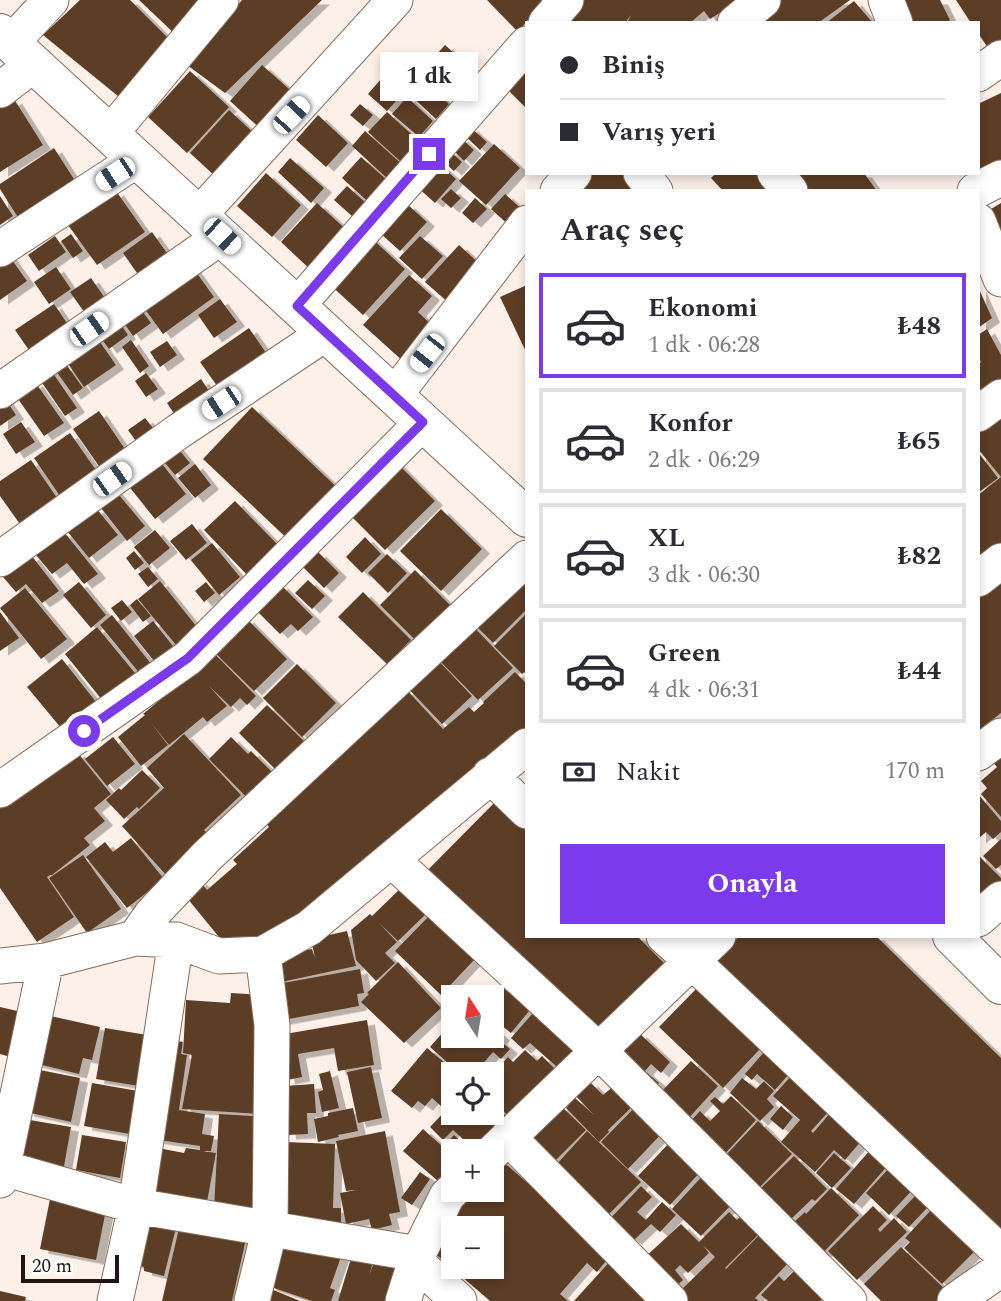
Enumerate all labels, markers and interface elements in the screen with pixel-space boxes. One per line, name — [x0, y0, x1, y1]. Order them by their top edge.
text: Biniş — [602, 45, 665, 85]
callout: 1 dk — [380, 52, 478, 102]
text: 1 dk — [406, 59, 452, 94]
car — [269, 92, 314, 138]
text: Varış yeri — [602, 112, 716, 152]
route end — [413, 138, 445, 170]
car — [92, 154, 139, 194]
text: Araç seç — [560, 206, 684, 255]
car — [200, 214, 245, 258]
text: Ekonomi — [648, 288, 757, 328]
icon: car — [564, 294, 627, 357]
text: ₺48 — [897, 306, 941, 346]
car — [66, 308, 113, 350]
text: 1 dk · 06:28 — [648, 328, 760, 363]
car — [406, 330, 449, 376]
car — [198, 383, 245, 423]
text: Konfor — [648, 403, 733, 443]
icon: car — [564, 409, 627, 472]
text: ₺65 — [897, 421, 941, 461]
text: 2 dk · 06:29 — [648, 443, 760, 478]
car — [89, 458, 136, 500]
text: XL — [648, 518, 685, 558]
icon: car — [564, 524, 627, 587]
text: ₺82 — [897, 536, 941, 576]
text: 3 dk · 06:30 — [648, 558, 760, 593]
text: Green — [648, 633, 721, 673]
icon: car — [564, 639, 627, 702]
text: ₺44 — [897, 651, 941, 691]
text: 4 dk · 06:31 — [648, 673, 760, 708]
route start — [68, 715, 100, 747]
text: Nakit — [616, 752, 680, 792]
icon: cash — [560, 753, 598, 791]
text: 170 m — [885, 754, 945, 789]
button: Onayla — [560, 844, 945, 924]
north arrow — [441, 985, 504, 1048]
map controls — [441, 985, 504, 1279]
button: locate — [441, 1062, 504, 1125]
button: + — [441, 1139, 504, 1202]
button: − — [441, 1216, 504, 1279]
scale bar — [21, 1252, 119, 1284]
text: 20 m — [32, 1252, 72, 1281]

